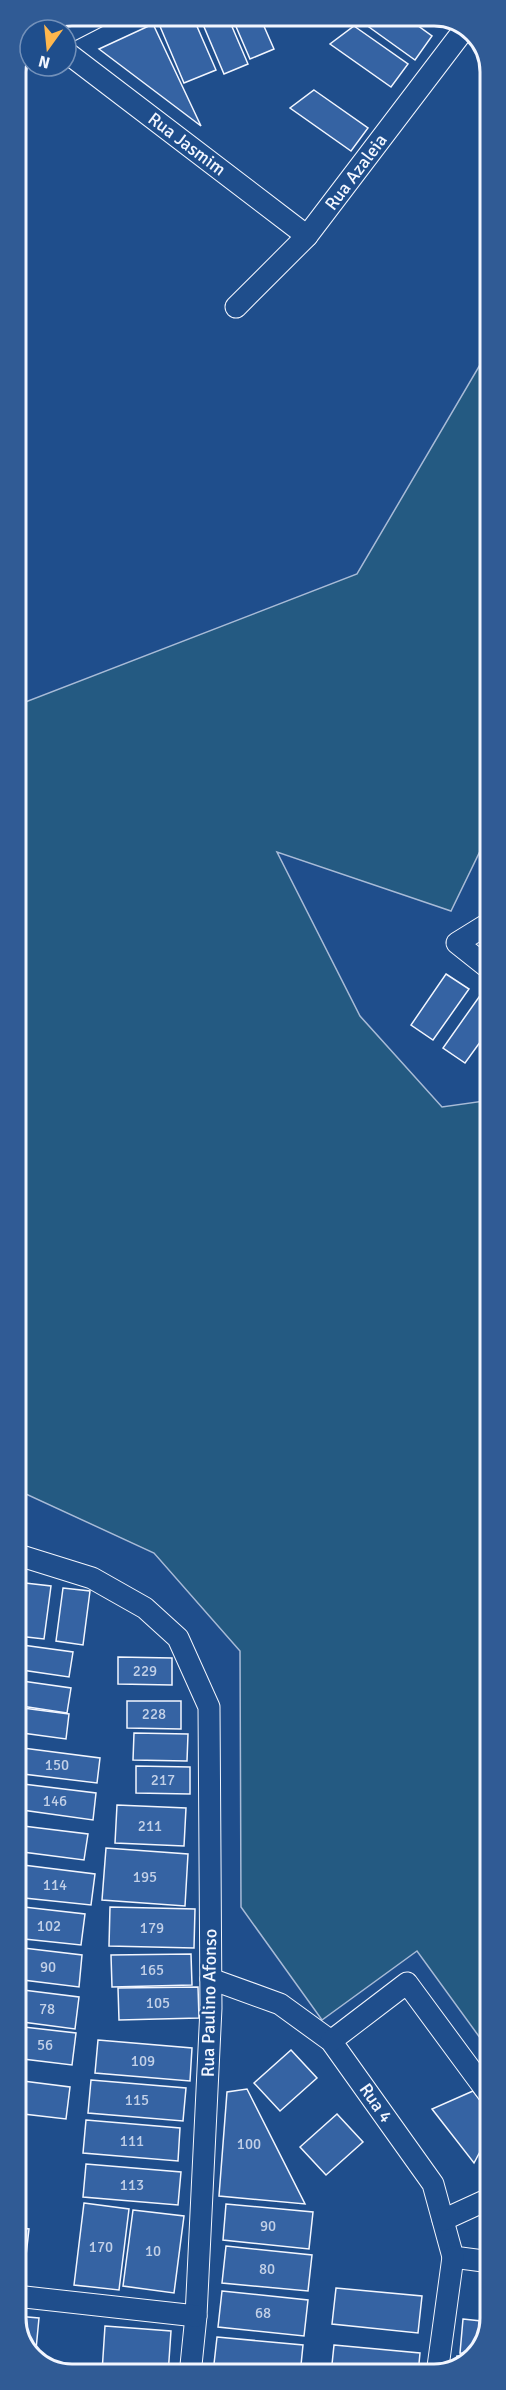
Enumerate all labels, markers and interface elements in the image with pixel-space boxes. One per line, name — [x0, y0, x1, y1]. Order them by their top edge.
north arrow — [18, 18, 78, 78]
text: N — [36, 50, 52, 73]
street label: Rua Jasmim — [144, 108, 230, 180]
street label: Rua Azaleia — [320, 130, 392, 214]
house number: 229 — [133, 1662, 157, 1680]
house number: 228 — [142, 1705, 166, 1723]
house number: 150 — [45, 1756, 69, 1774]
house number: 217 — [151, 1771, 175, 1789]
house number: 146 — [43, 1792, 67, 1810]
house number: 211 — [138, 1817, 162, 1835]
house number: 195 — [133, 1868, 157, 1886]
house number: 114 — [43, 1876, 67, 1894]
house number: 102 — [37, 1917, 61, 1935]
house number: 179 — [140, 1919, 164, 1937]
street label: Rua Paulino Afonso — [197, 1929, 221, 2077]
house number: 90 — [40, 1958, 56, 1976]
house number: 165 — [140, 1961, 164, 1979]
house number: 105 — [146, 1994, 170, 2012]
house number: 78 — [39, 2000, 55, 2018]
house number: 56 — [37, 2036, 53, 2054]
house number: 109 — [131, 2052, 155, 2070]
street label: Rua 4 — [355, 2079, 398, 2127]
house number: 115 — [125, 2091, 149, 2109]
house number: 111 — [120, 2132, 144, 2150]
house number: 100 — [237, 2135, 261, 2153]
house number: 113 — [120, 2176, 144, 2194]
house number: 90 — [260, 2217, 276, 2235]
house number: 170 — [89, 2238, 113, 2256]
house number: 10 — [145, 2242, 161, 2260]
house number: 80 — [259, 2260, 275, 2278]
house number: 68 — [255, 2304, 271, 2322]

